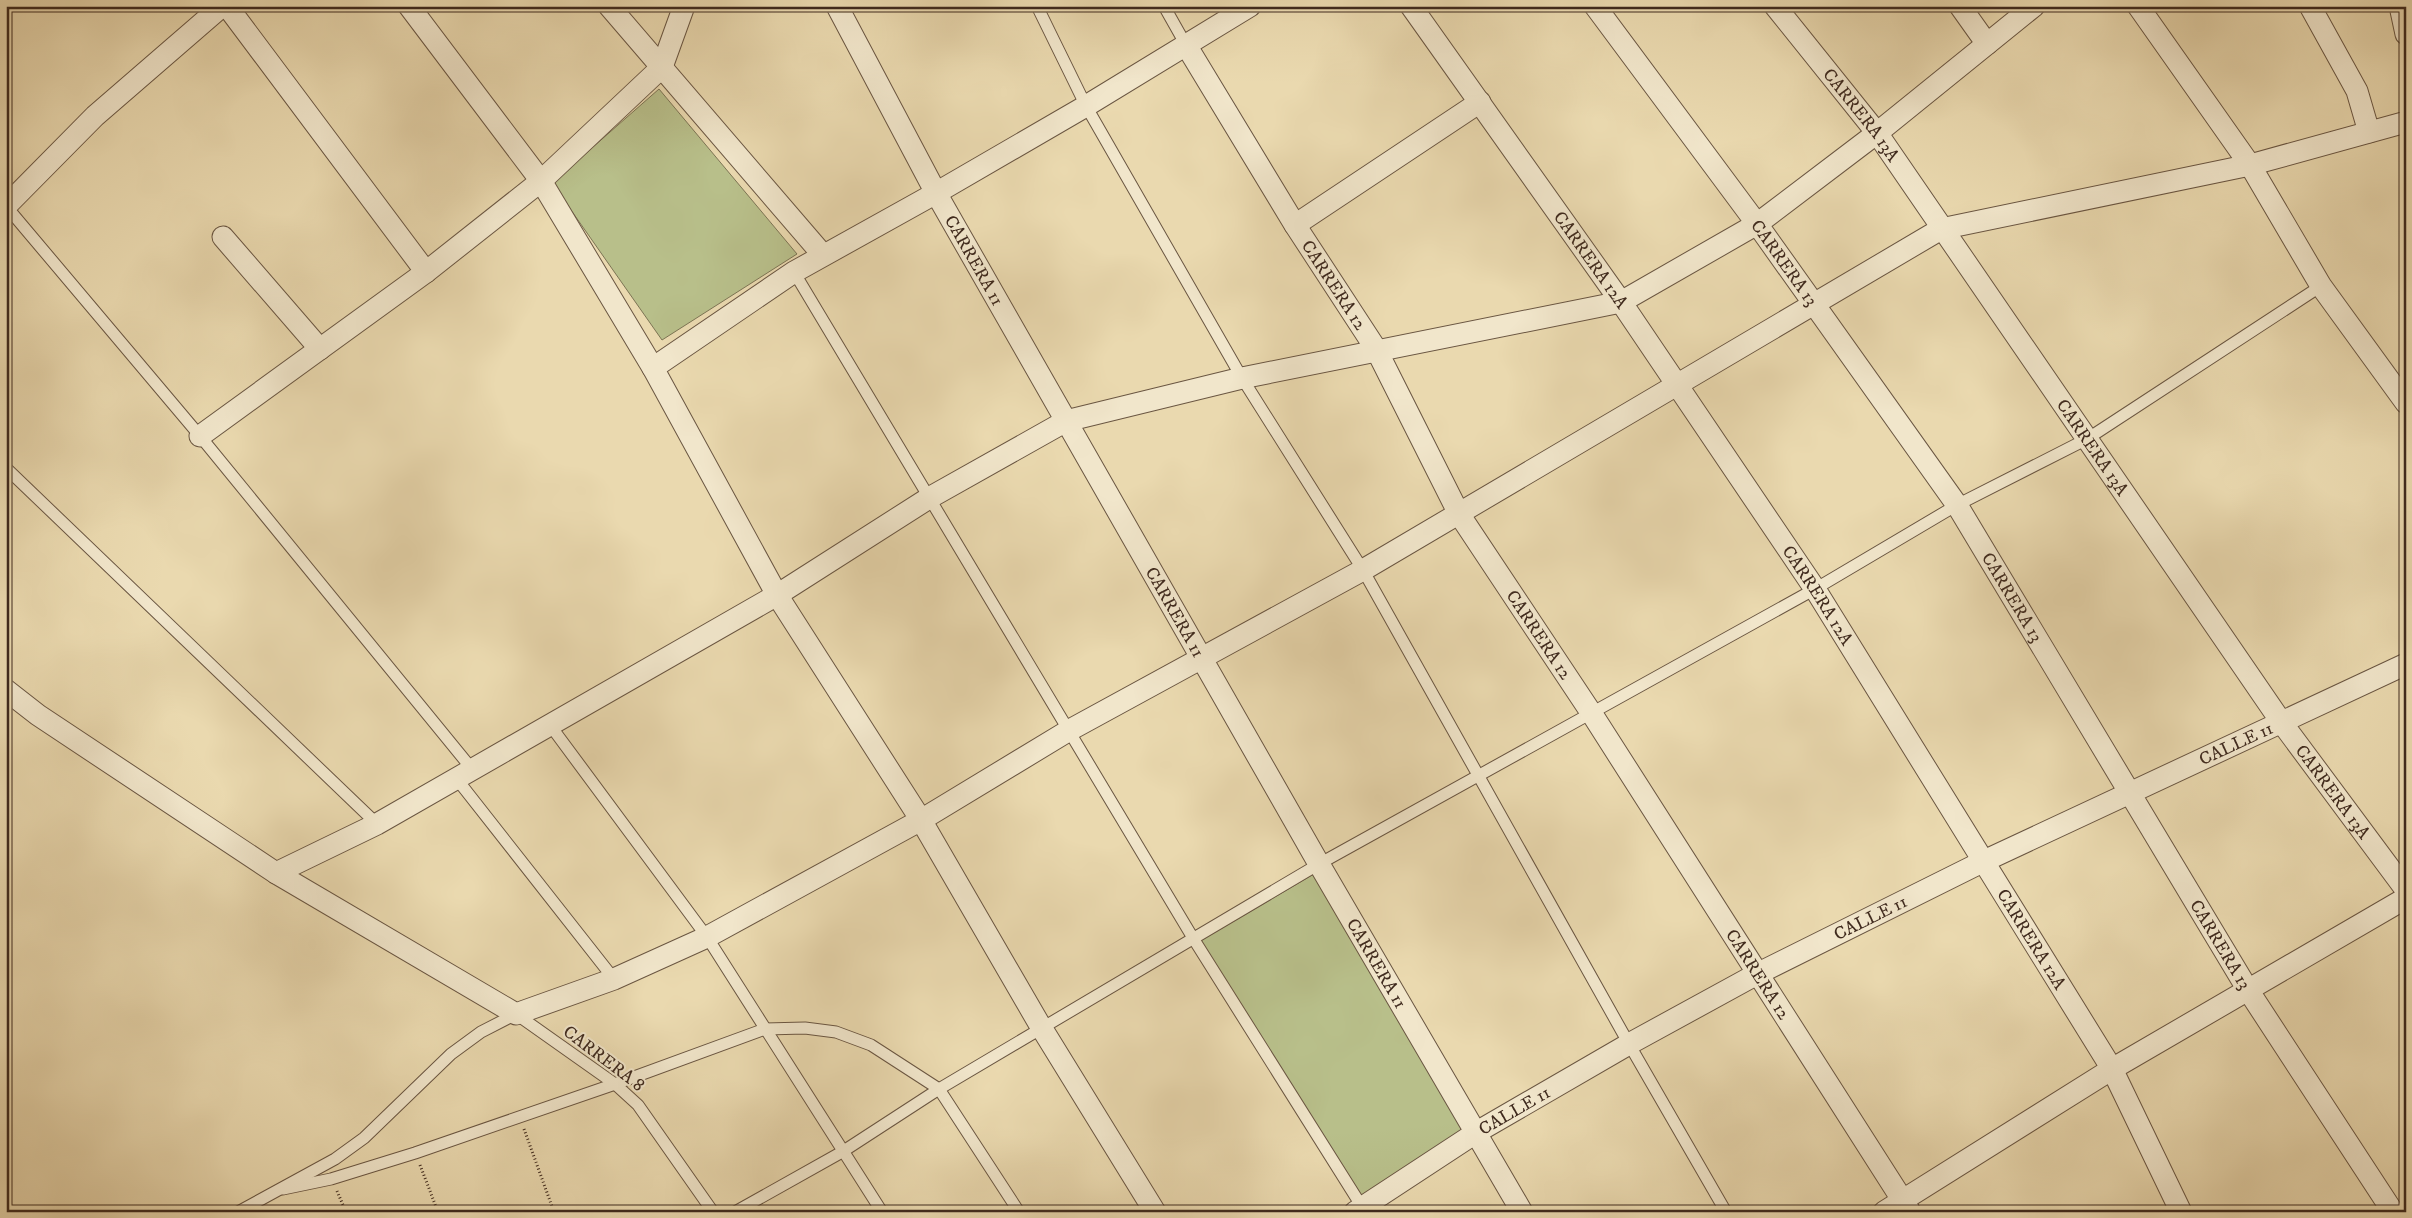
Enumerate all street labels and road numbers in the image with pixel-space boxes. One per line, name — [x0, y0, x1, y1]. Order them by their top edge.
street label: CARRERA 13A — [1818, 64, 1904, 167]
street label: CARRERA 12A — [1548, 207, 1633, 314]
street label: CARRERA 11 — [939, 212, 1008, 310]
street label: CARRERA 13 — [1745, 216, 1822, 311]
street label: CARRERA 12 — [1296, 236, 1371, 335]
street label: CARRERA 13A — [2051, 395, 2133, 501]
street label: CARRERA 12A — [1777, 542, 1857, 650]
street label: CARRERA 13 — [1976, 549, 2047, 647]
street label: CARRERA 11 — [1140, 563, 1209, 662]
street label: CARRERA 12 — [1501, 586, 1576, 684]
street label: CALLE 11 — [2196, 718, 2277, 771]
street label: CARRERA 13A — [2290, 741, 2375, 844]
street label: CARRERA 12A — [1991, 885, 2070, 994]
street label: CALLE 11 — [1830, 891, 1911, 946]
street label: CARRERA 13 — [2184, 896, 2255, 994]
street label: CARRERA 11 — [1341, 915, 1411, 1013]
street label: CARRERA 12 — [1720, 925, 1794, 1024]
street label: CARRERA 8 — [558, 1021, 649, 1097]
street label: CALLE 11 — [1475, 1082, 1555, 1141]

